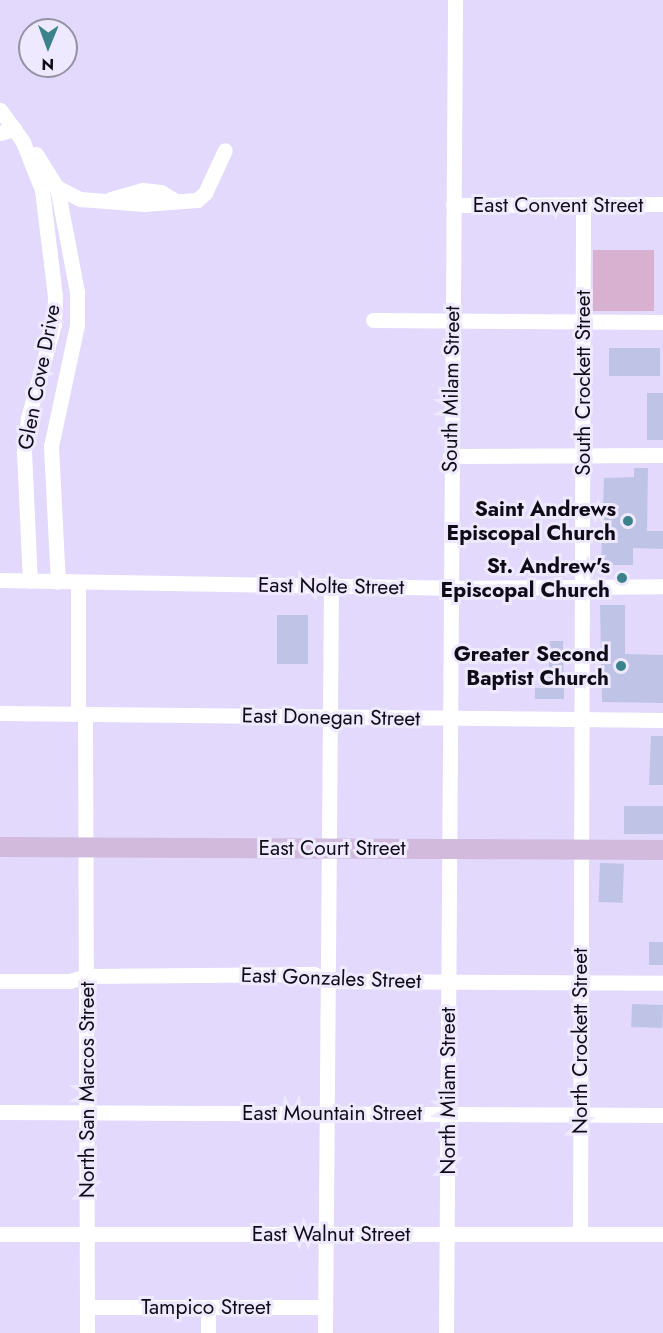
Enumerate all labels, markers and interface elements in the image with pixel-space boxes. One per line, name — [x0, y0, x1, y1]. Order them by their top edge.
north arrow — [18, 18, 78, 78]
text: N — [41, 53, 54, 76]
street label: East Convent Street — [473, 192, 643, 218]
street label: South Crockett Street — [570, 290, 596, 476]
street label: Glen Cove Drive — [13, 302, 65, 452]
street label: South Milam Street — [437, 306, 465, 472]
place label: Saint Andrews Episcopal Church — [447, 496, 616, 546]
marker: Saint Andrews Episcopal Church — [621, 514, 635, 528]
place label: St. Andrew's Episcopal Church — [441, 553, 610, 603]
marker: St. Andrew's Episcopal Church — [615, 571, 629, 585]
street label: East Nolte Street — [258, 572, 404, 600]
place label: Greater Second Baptist Church — [454, 641, 609, 691]
marker: Greater Second Baptist Church — [614, 659, 628, 673]
street label: East Donegan Street — [242, 703, 420, 731]
street label: East Court Street — [259, 835, 405, 861]
street label: North Crockett Street — [567, 948, 593, 1134]
street label: East Gonzales Street — [240, 962, 422, 994]
street label: North San Marcos Street — [74, 982, 100, 1198]
street label: North Milam Street — [435, 1007, 461, 1175]
street label: East Mountain Street — [242, 1100, 422, 1126]
street label: East Walnut Street — [252, 1221, 410, 1247]
street label: Tampico Street — [141, 1294, 271, 1320]

